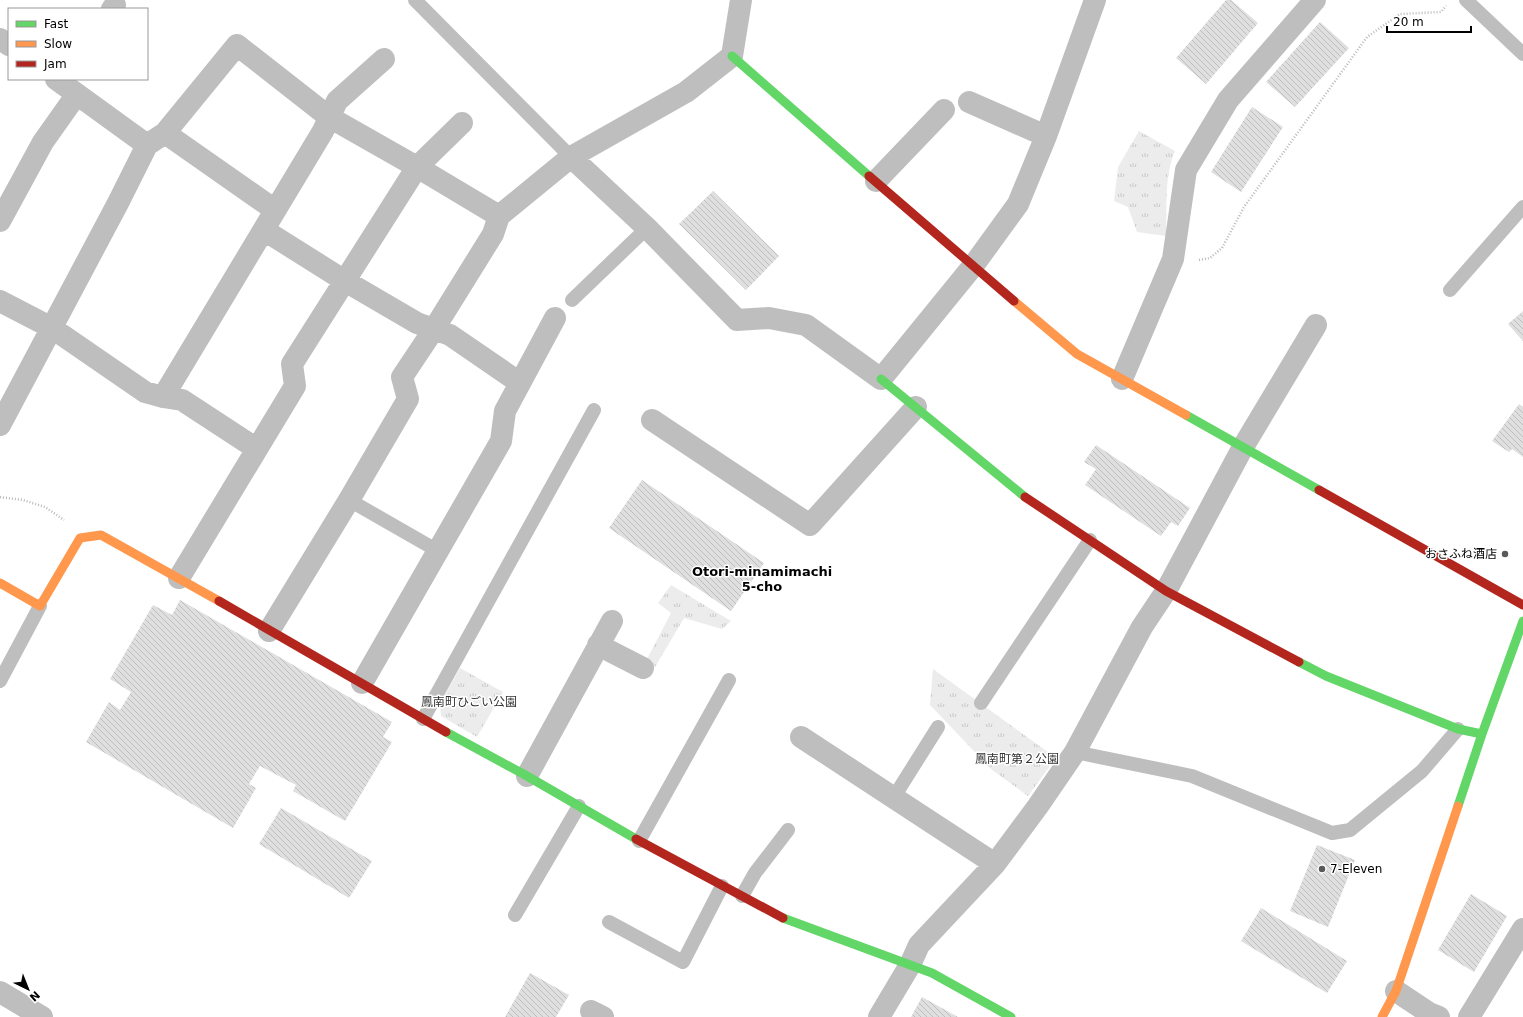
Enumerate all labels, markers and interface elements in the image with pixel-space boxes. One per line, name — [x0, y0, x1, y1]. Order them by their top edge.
legend — [8, 8, 148, 80]
scale bar — [1387, 8, 1471, 34]
text: 20 m — [1393, 15, 1424, 29]
text: Fast — [44, 17, 68, 31]
text: Slow — [44, 37, 72, 51]
text: Jam — [43, 57, 67, 71]
place label: おさふね酒店 — [1425, 547, 1497, 561]
marker: おさふね酒店 — [1500, 549, 1510, 559]
district label: Otori-minamimachi 5-cho — [692, 564, 832, 594]
park label: 鳳南町ひごい公園 — [421, 695, 517, 709]
park label: 鳳南町第２公園 — [975, 752, 1059, 766]
place label: 7-Eleven — [1330, 862, 1382, 876]
marker: 7-Eleven — [1317, 864, 1327, 874]
north arrow — [8, 969, 48, 1009]
text: N — [27, 988, 42, 1004]

